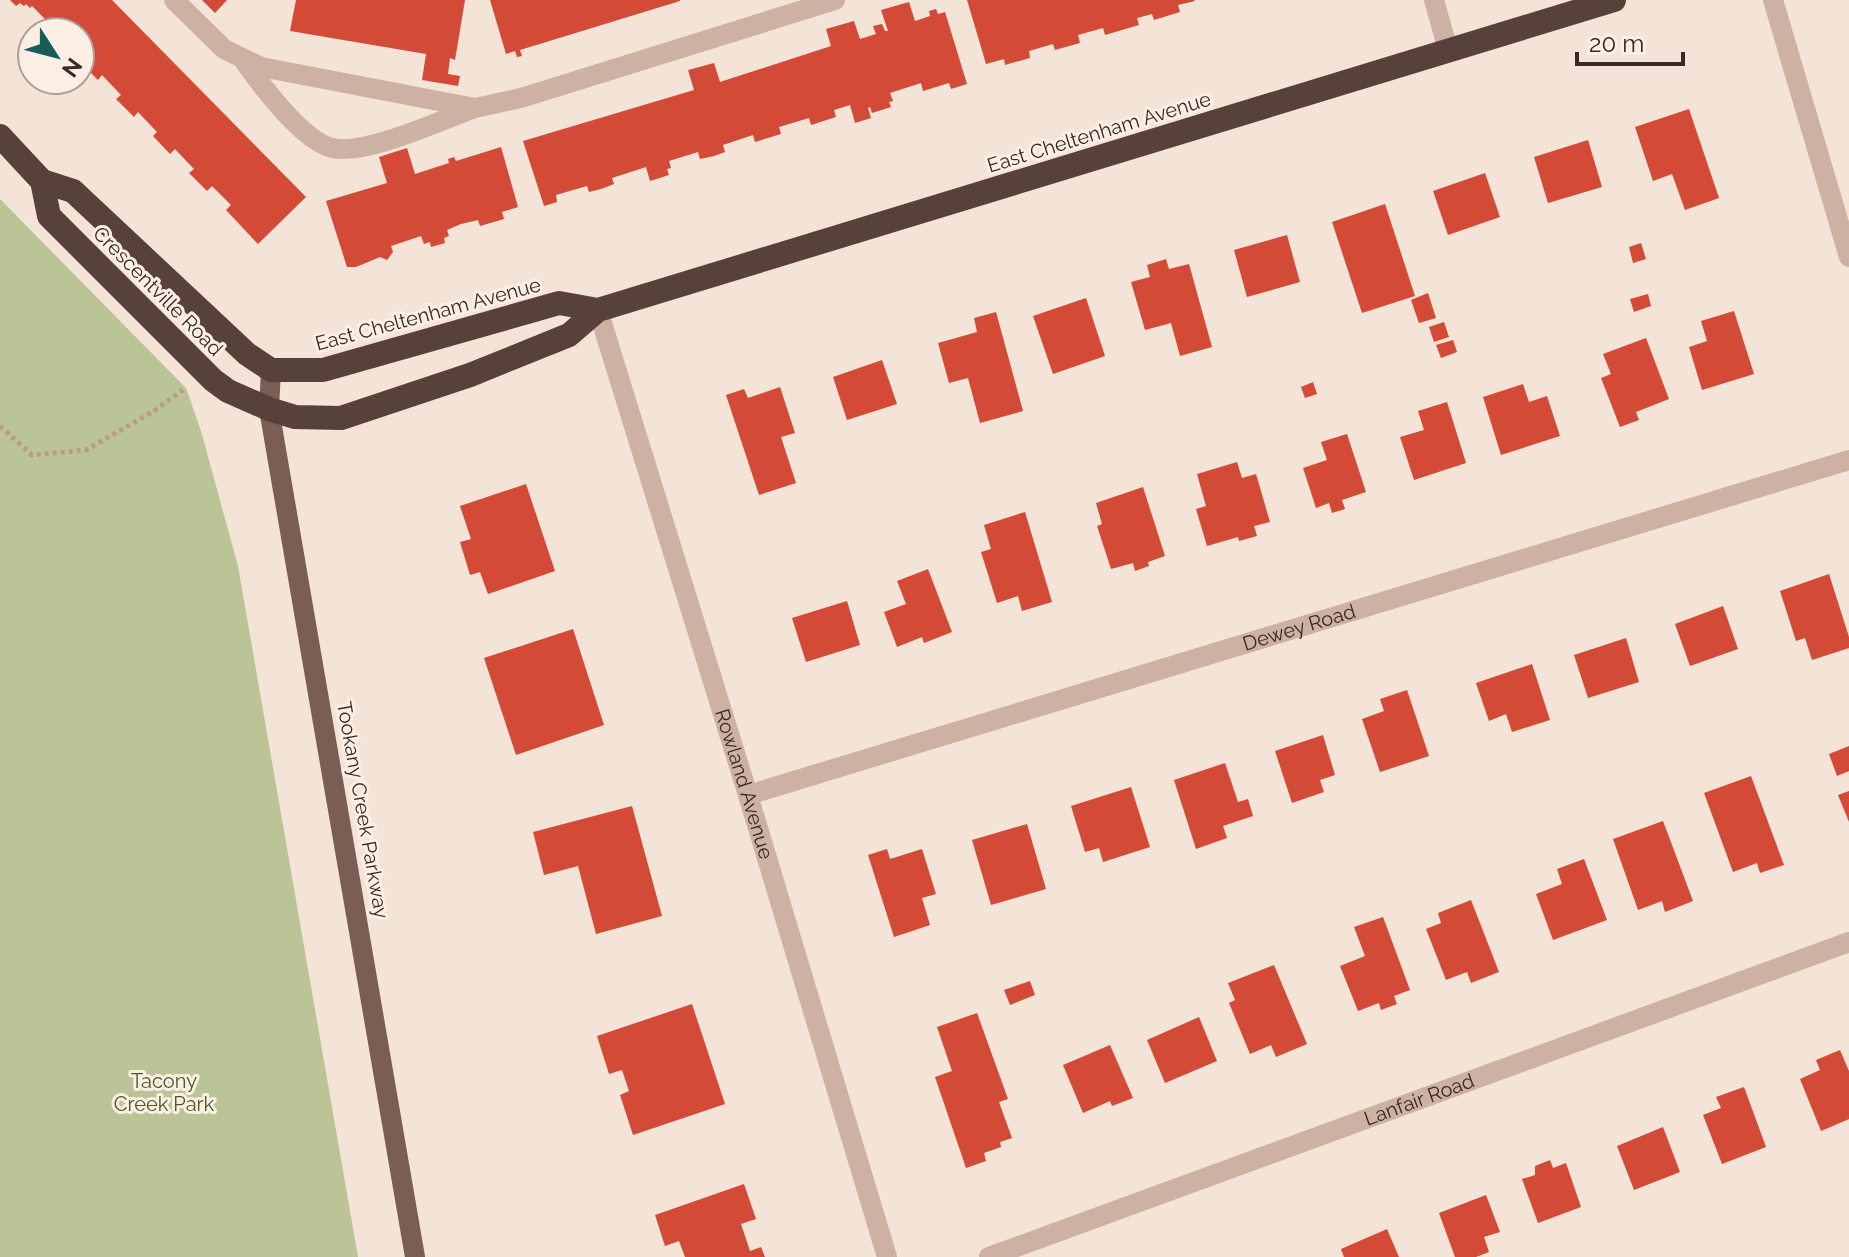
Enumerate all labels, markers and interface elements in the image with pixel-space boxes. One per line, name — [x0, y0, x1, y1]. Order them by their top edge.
north arrow — [16, 16, 96, 96]
scale bar — [1577, 16, 1683, 66]
text: 20 m — [1589, 29, 1644, 58]
text: N — [57, 53, 88, 82]
street label: East Cheltenham Avenue — [984, 86, 1214, 177]
street label: Crescentville Road — [88, 221, 228, 361]
street label: East Cheltenham Avenue — [313, 272, 544, 356]
street label: Dewey Road — [1240, 599, 1358, 656]
street label: Tookany Creek Parkway — [332, 700, 394, 921]
street label: Rowland Avenue — [710, 706, 779, 862]
street label: Lanfair Road — [1361, 1068, 1477, 1131]
park label: Tacony Creek Park — [114, 1069, 215, 1116]

